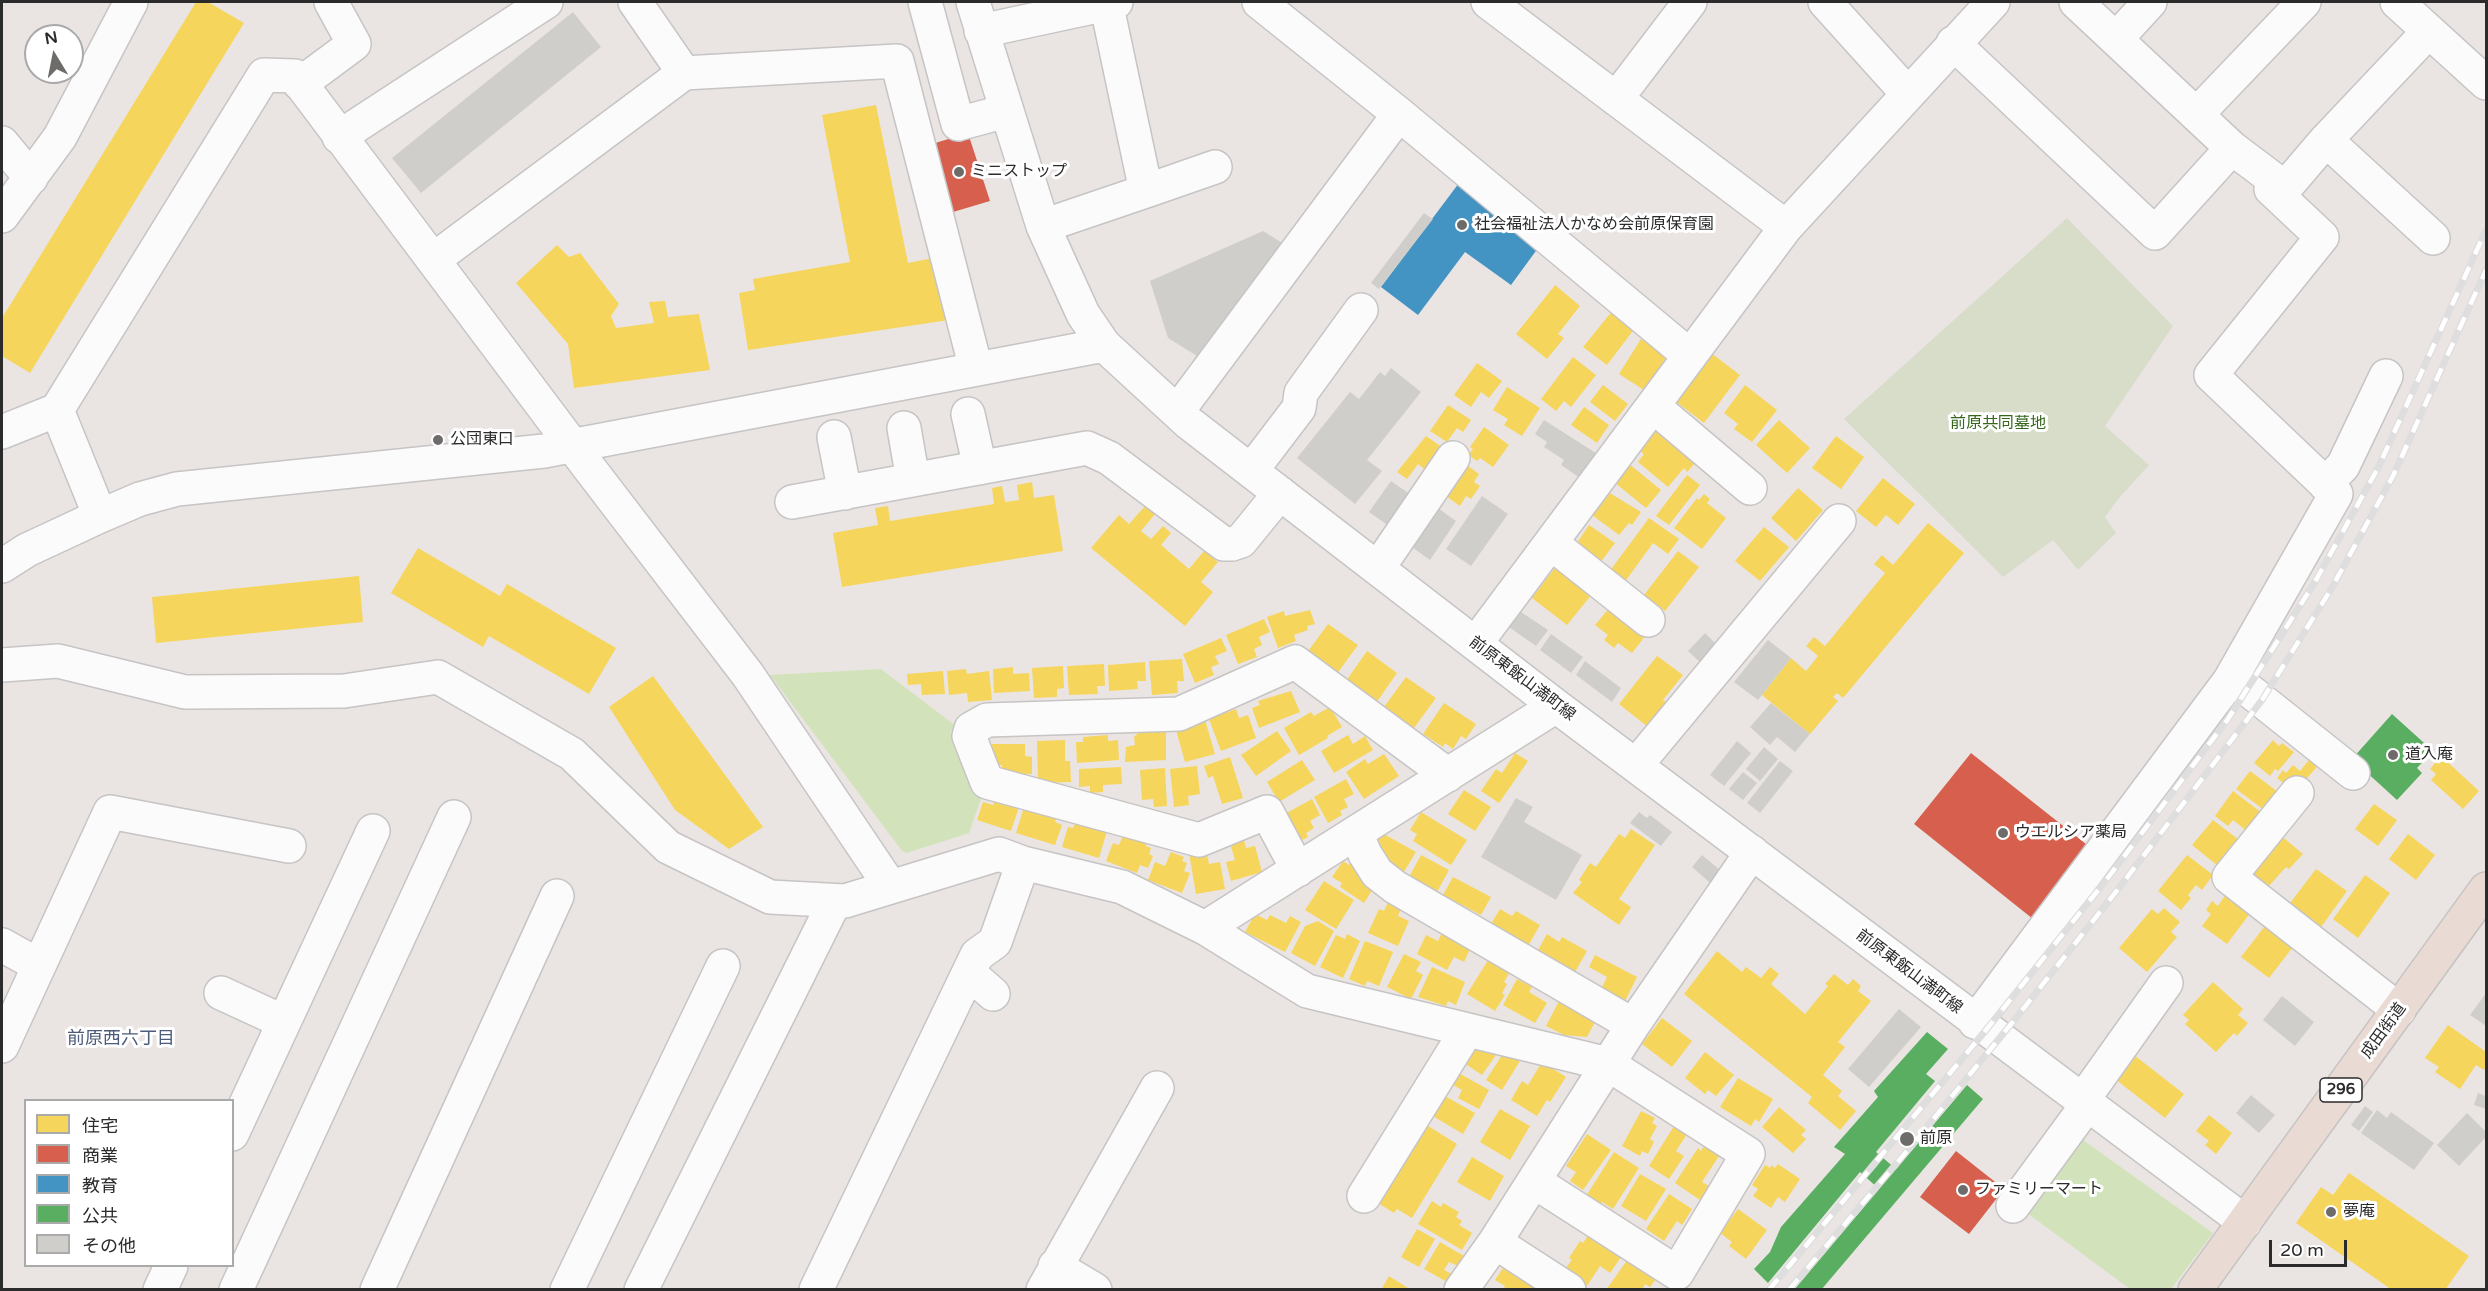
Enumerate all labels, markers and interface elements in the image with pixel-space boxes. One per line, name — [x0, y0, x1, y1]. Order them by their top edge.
north arrow — [24, 24, 84, 84]
text: N — [43, 27, 59, 49]
place label: ミニストップ — [971, 162, 1067, 182]
marker: ミニストップ — [952, 165, 966, 179]
place label: 社会福祉法人かなめ会前原保育園 — [1474, 215, 1714, 235]
marker: 社会福祉法人かなめ会前原保育園 — [1455, 218, 1469, 232]
park label: 前原共同墓地 — [1950, 414, 2046, 434]
place label: 公団東口 — [450, 430, 514, 450]
marker: 公団東口 — [431, 433, 445, 447]
street label: 前原東飯山満町線 — [1465, 633, 1579, 725]
place label: 道入庵 — [2405, 745, 2453, 765]
marker: 道入庵 — [2386, 748, 2400, 762]
place label: ウエルシア薬局 — [2015, 823, 2127, 843]
marker: ウエルシア薬局 — [1996, 826, 2010, 840]
street label: 前原東飯山満町線 — [1852, 926, 1966, 1018]
street label: 成田街道 — [2357, 999, 2411, 1063]
district label: 前原西六丁目 — [67, 1028, 175, 1050]
road number: 296 — [2320, 1078, 2362, 1102]
legend — [24, 1099, 234, 1267]
text: 住宅 — [82, 1115, 118, 1137]
place label: 前原 — [1920, 1129, 1952, 1149]
marker: 前原 — [1898, 1130, 1916, 1148]
text: 商業 — [82, 1145, 118, 1167]
text: 教育 — [82, 1175, 118, 1197]
place label: ファミリーマート — [1975, 1180, 2103, 1200]
marker: ファミリーマート — [1956, 1183, 1970, 1197]
place label: 夢庵 — [2343, 1202, 2375, 1222]
text: 公共 — [82, 1205, 118, 1227]
marker: 夢庵 — [2324, 1205, 2338, 1219]
scale bar — [2272, 1228, 2350, 1266]
text: その他 — [82, 1235, 136, 1257]
text: 20 m — [2280, 1239, 2324, 1261]

